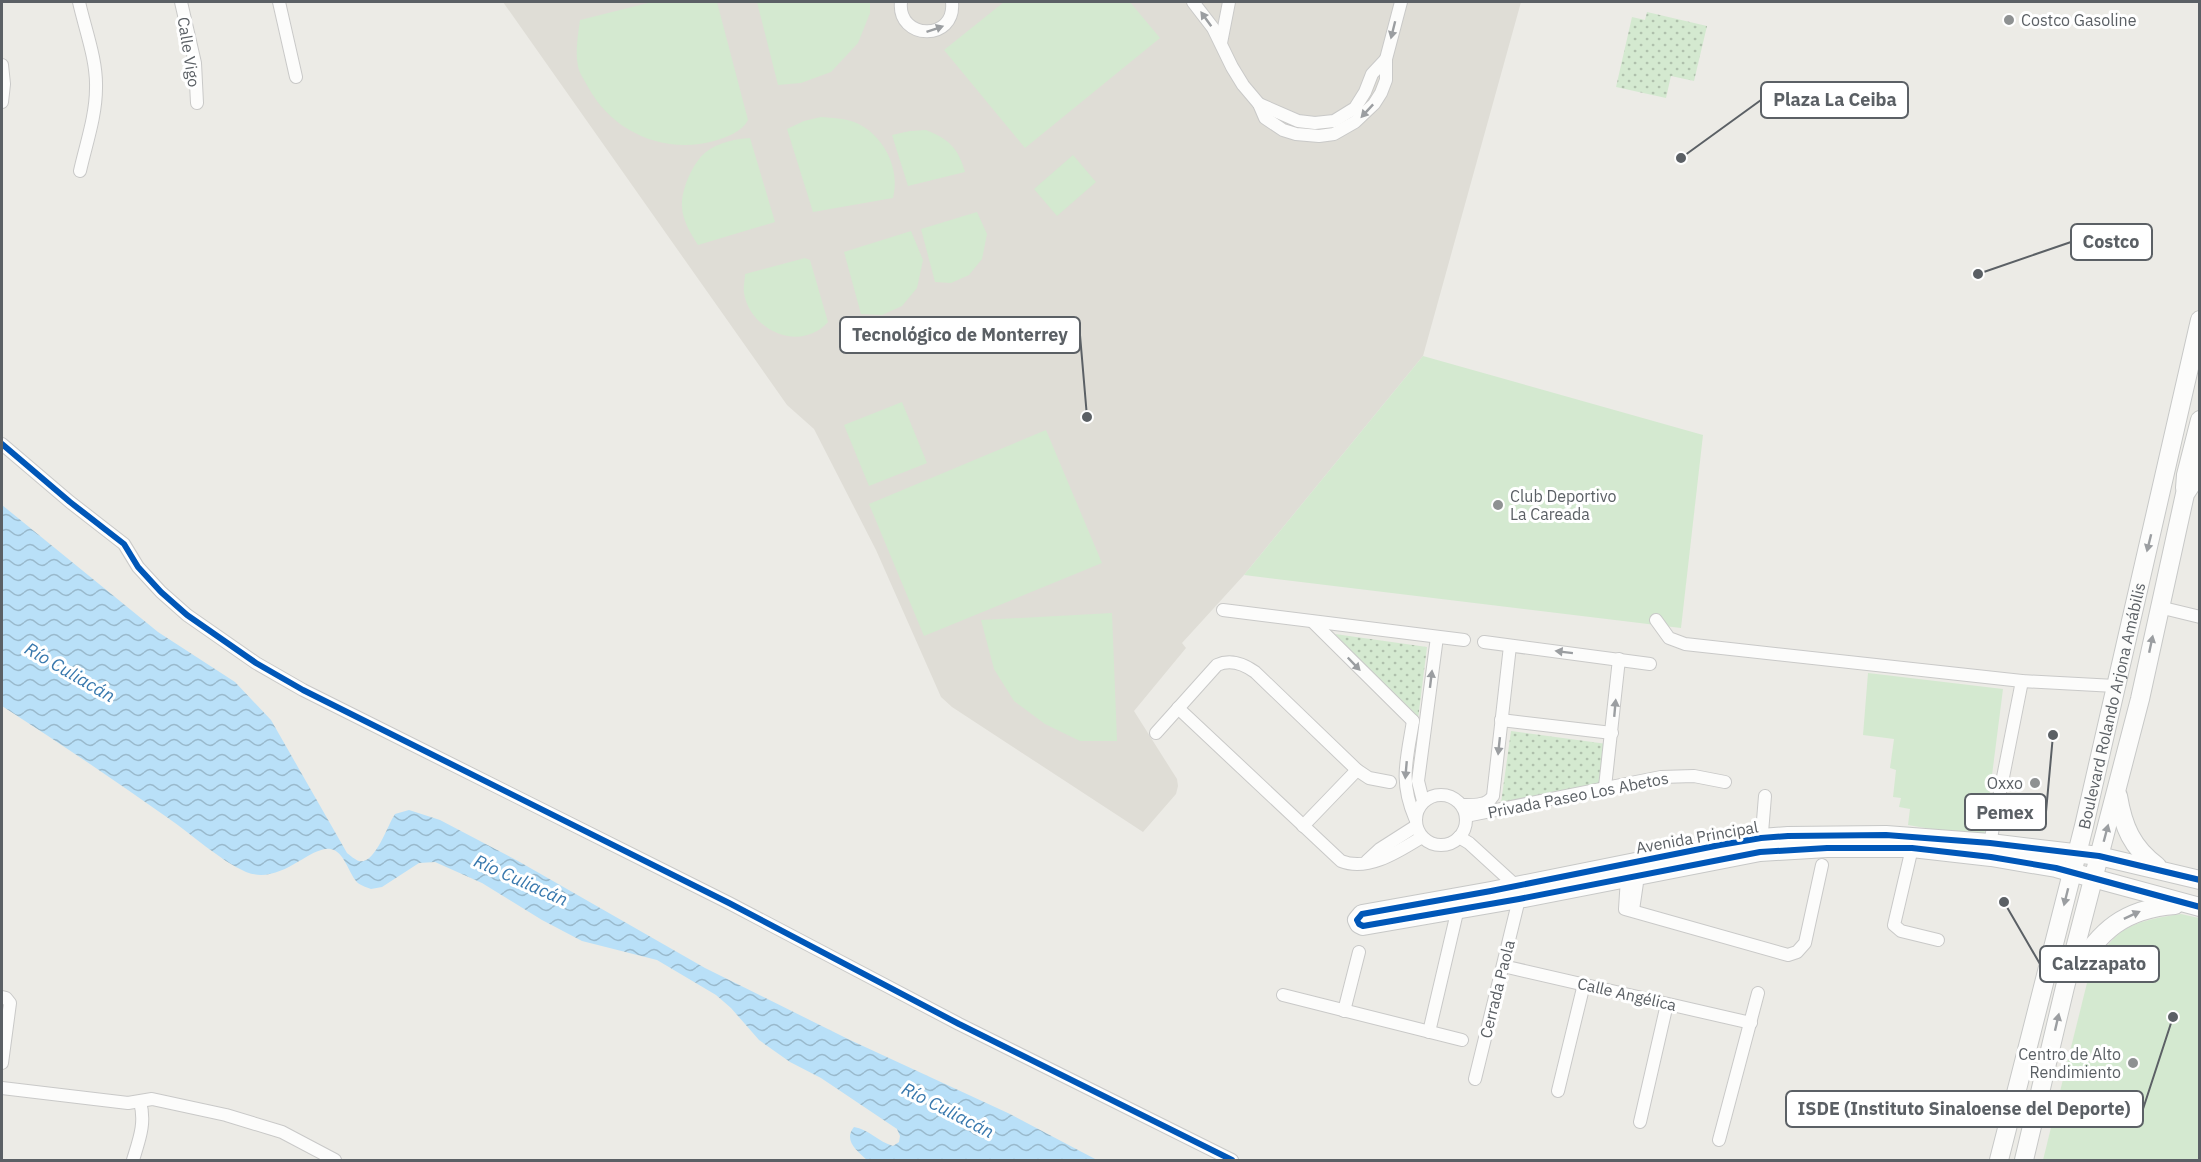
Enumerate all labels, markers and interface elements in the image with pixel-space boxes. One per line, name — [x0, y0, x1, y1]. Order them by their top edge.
place label: Costco Gasoline — [2021, 10, 2137, 30]
one-way arrow — [1200, 12, 1212, 28]
marker: Costco Gasoline — [2002, 13, 2016, 27]
street label: Calle Vigo — [174, 16, 204, 89]
one-way arrow — [1388, 21, 1398, 39]
one-way arrow — [926, 23, 944, 33]
callout: Plaza La Ceiba — [1761, 82, 1908, 118]
text: Plaza La Ceiba — [1773, 88, 1897, 111]
one-way arrow — [1360, 104, 1374, 119]
callout: Costco — [2071, 224, 2152, 260]
text: Costco — [2083, 230, 2140, 253]
callout: Tecnológico de Monterrey — [840, 317, 1080, 353]
text: Tecnológico de Monterrey — [852, 323, 1068, 346]
place label: Club Deportivo La Careada — [1510, 486, 1616, 524]
marker: Club Deportivo La Careada — [1491, 498, 1505, 512]
one-way arrow — [2143, 534, 2153, 553]
street label: Boulevard Rolando Arjona Amábilis — [2074, 580, 2150, 831]
one-way arrow — [2147, 634, 2156, 653]
water label: Río Culiacán — [21, 637, 119, 707]
one-way arrow — [1555, 648, 1574, 657]
one-way arrow — [1346, 656, 1360, 670]
one-way arrow — [1427, 670, 1436, 689]
one-way arrow — [1610, 698, 1620, 717]
one-way arrow — [1494, 736, 1503, 755]
one-way arrow — [1401, 761, 1410, 780]
street label: Privada Paseo Los Abetos — [1486, 768, 1670, 822]
place label: Oxxo — [1987, 773, 2023, 793]
marker: Oxxo — [2028, 776, 2042, 790]
callout: Pemex — [1965, 794, 2046, 830]
text: Pemex — [1976, 801, 2034, 824]
street label: Avenida Principal — [1634, 816, 1760, 858]
one-way arrow — [2102, 824, 2111, 842]
water label: Río Culiacán — [470, 849, 572, 911]
one-way arrow — [2060, 887, 2070, 906]
one-way arrow — [2123, 910, 2140, 919]
street label: Cerrada Paola — [1475, 937, 1519, 1040]
callout: Calzzapato — [2040, 946, 2159, 982]
text: Calzzapato — [2052, 952, 2146, 975]
street label: Calle Angélica — [1575, 973, 1679, 1015]
one-way arrow — [2053, 1013, 2063, 1031]
place label: Centro de Alto Rendimiento — [2018, 1044, 2121, 1082]
marker: Centro de Alto Rendimiento — [2126, 1056, 2140, 1070]
water label: Río Culiacán — [898, 1077, 998, 1143]
callout: ISDE (Instituto Sinaloense del Deporte) — [1786, 1091, 2143, 1127]
text: ISDE (Instituto Sinaloense del Deporte) — [1797, 1097, 2131, 1120]

